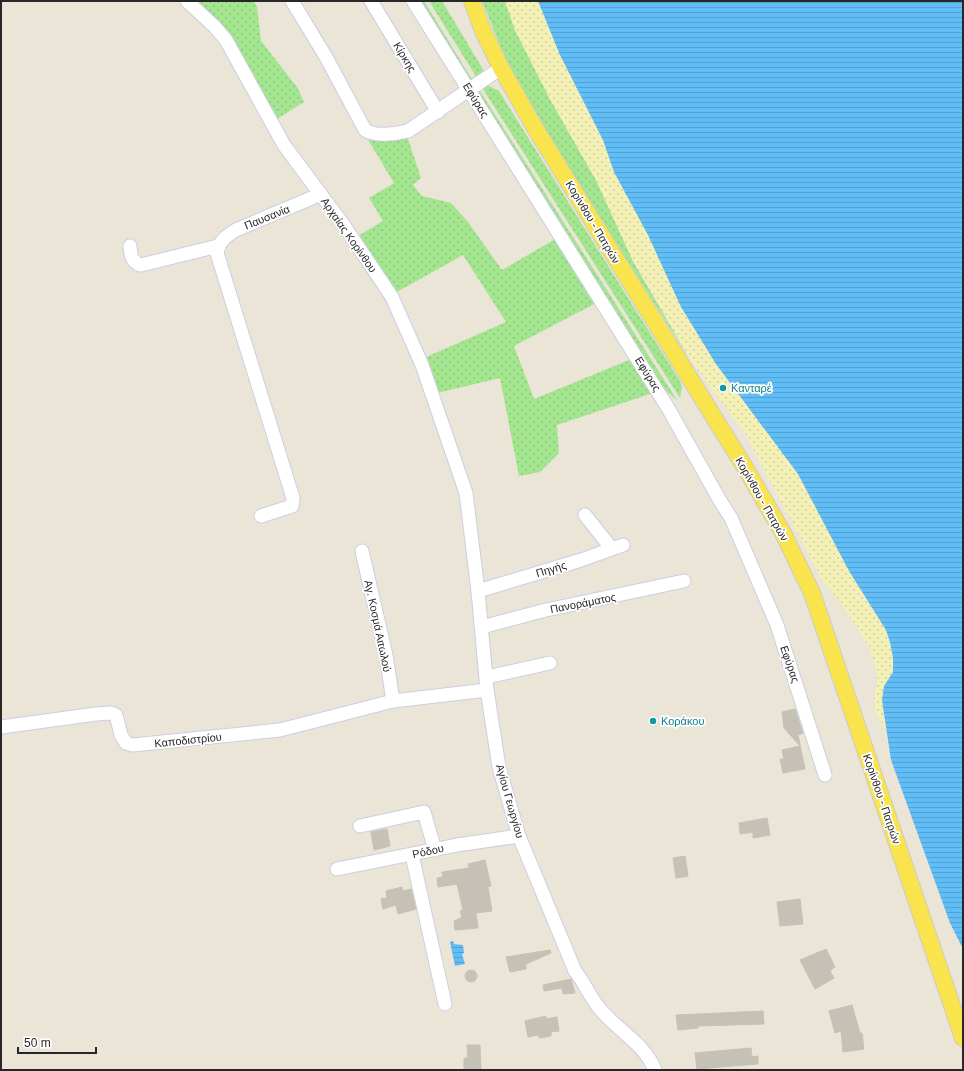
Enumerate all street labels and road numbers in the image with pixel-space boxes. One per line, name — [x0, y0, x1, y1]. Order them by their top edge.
street label: Κίρκης — [391, 40, 419, 74]
street label: Εφύρας — [461, 81, 491, 119]
street label: Κορίνθου - Πατρών — [564, 178, 623, 266]
street label: Αρχαίας Κορίνθου — [319, 195, 379, 275]
street label: Παυσανία — [243, 202, 292, 232]
street label: Εφύρας — [633, 355, 663, 393]
street label: Κορίνθου - Πατρών — [733, 455, 791, 543]
street label: Πηγής — [534, 559, 568, 579]
street label: Αγ. Κοσμά Αιτωλού — [362, 579, 394, 673]
street label: Πανοράματος — [549, 591, 617, 615]
street label: Εφύρας — [778, 644, 802, 684]
street label: Καποδιστρίου — [154, 730, 222, 750]
street label: Κορίνθου - Πατρών — [861, 752, 903, 846]
street label: Αγίου Γεωργίου — [494, 763, 526, 839]
street label: Ρόδου — [411, 842, 445, 860]

